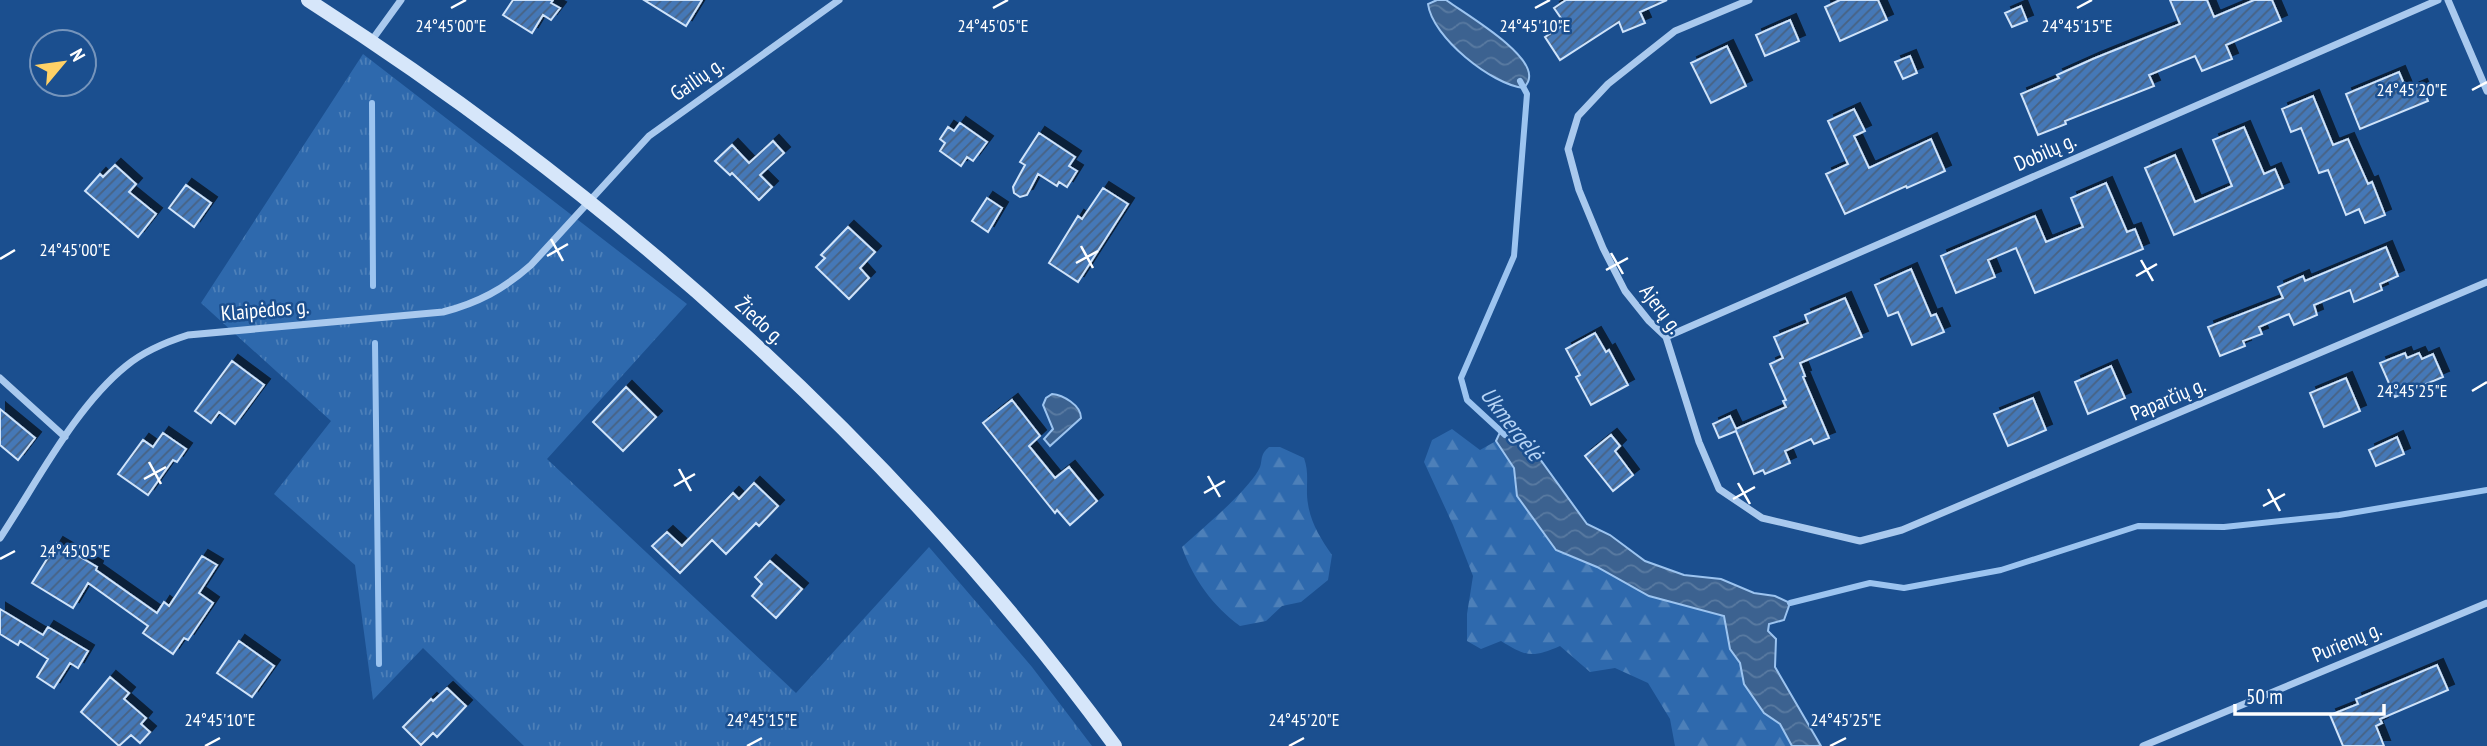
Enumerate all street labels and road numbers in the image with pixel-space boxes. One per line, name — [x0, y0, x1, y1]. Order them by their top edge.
street label: Gailių g. — [665, 51, 729, 107]
street label: Dobilų g. — [2010, 126, 2080, 177]
street label: Ajerų g. — [1634, 279, 1689, 339]
street label: Žiedo g. — [730, 291, 791, 350]
street label: Klaipėdos g. — [220, 292, 310, 327]
street label: Paparčių g. — [2126, 371, 2209, 426]
street label: Purienų g. — [2308, 615, 2385, 668]

